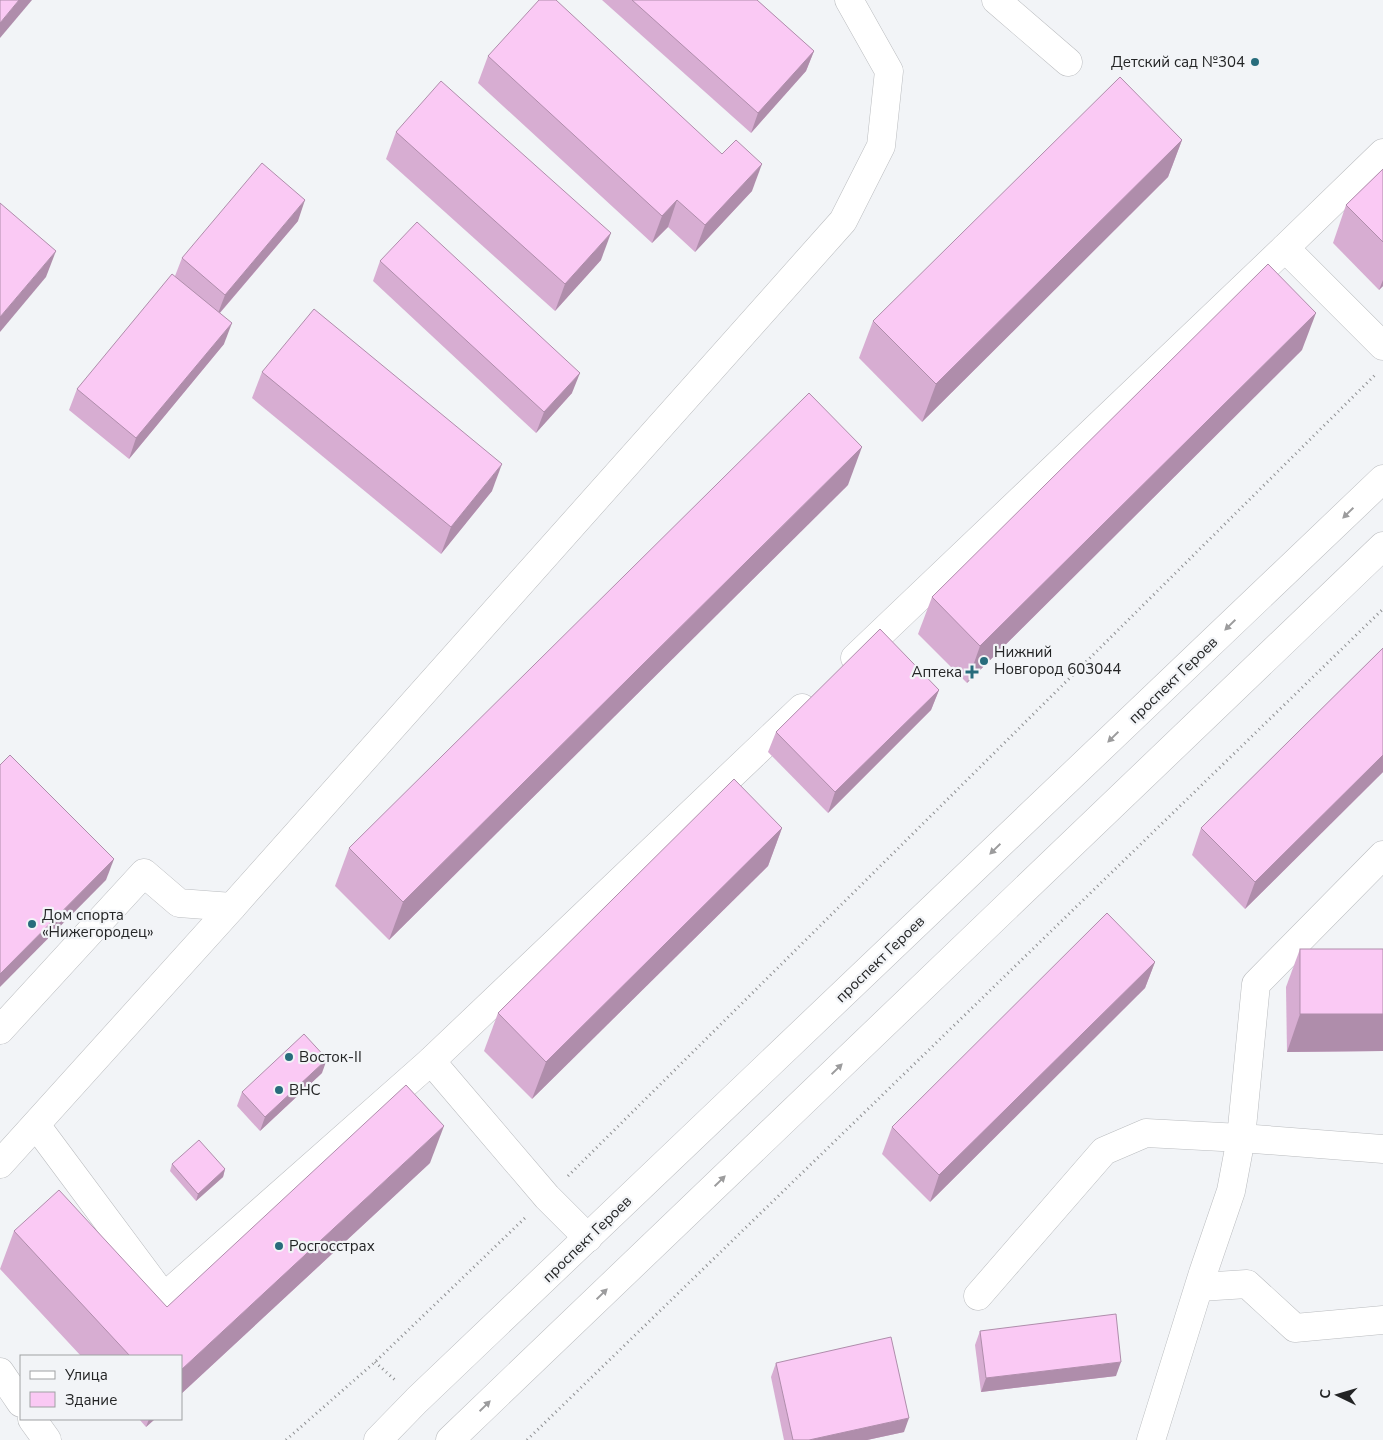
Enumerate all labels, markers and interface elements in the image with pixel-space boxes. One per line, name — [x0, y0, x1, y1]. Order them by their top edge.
place label: Детский сад №304 — [1111, 52, 1245, 72]
marker: Детский сад №304 — [1249, 56, 1261, 68]
one-way arrow — [1342, 507, 1354, 519]
one-way arrow — [1225, 619, 1237, 631]
street label: проспект Героев — [1124, 632, 1222, 728]
place label: Нижний Новгород 603044 — [994, 642, 1121, 679]
marker: Нижний Новгород 603044 — [978, 655, 990, 667]
place label: Аптека — [912, 662, 962, 682]
marker: Аптека — [966, 666, 978, 678]
one-way arrow — [1107, 731, 1119, 743]
one-way arrow — [989, 843, 1001, 855]
place label: Дом спорта «Нижегородец» — [42, 905, 154, 942]
street label: проспект Героев — [831, 911, 929, 1007]
marker: Дом спорта «Нижегородец» — [26, 918, 38, 930]
place label: Восток-II — [299, 1047, 362, 1067]
marker: Восток-II — [283, 1051, 295, 1063]
one-way arrow — [831, 1063, 843, 1075]
place label: ВНС — [289, 1080, 321, 1100]
marker: ВНС — [273, 1084, 285, 1096]
one-way arrow — [713, 1176, 725, 1188]
street label: проспект Героев — [538, 1191, 636, 1287]
place label: Росгосстрах — [289, 1236, 375, 1256]
marker: Росгосстрах — [273, 1240, 285, 1252]
one-way arrow — [596, 1288, 608, 1300]
legend — [20, 1355, 182, 1420]
text: Улица — [64, 1365, 108, 1385]
north arrow — [1313, 1370, 1363, 1420]
text: С — [1316, 1388, 1335, 1399]
text: Здание — [65, 1390, 117, 1410]
one-way arrow — [479, 1400, 491, 1412]

